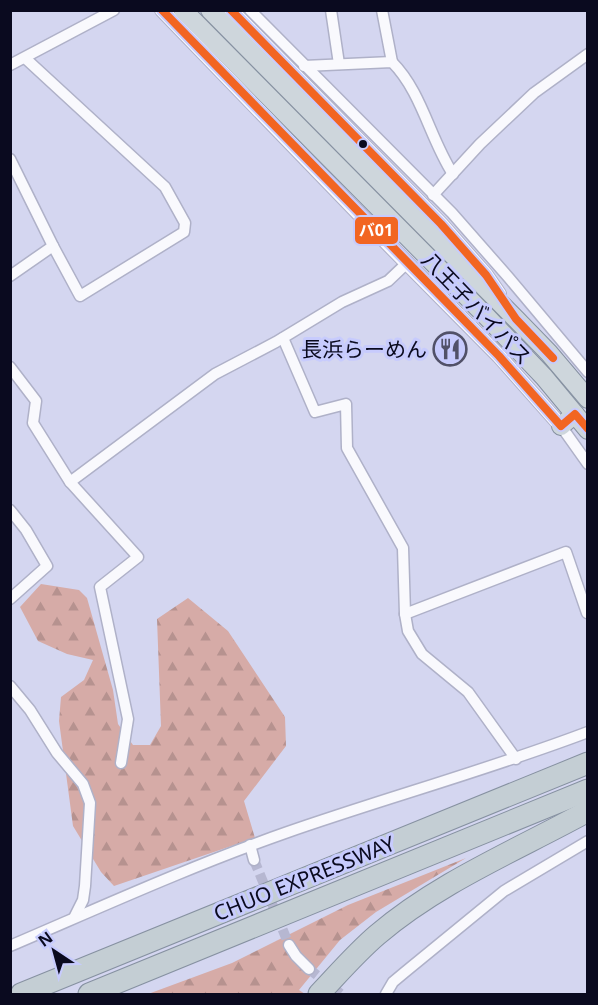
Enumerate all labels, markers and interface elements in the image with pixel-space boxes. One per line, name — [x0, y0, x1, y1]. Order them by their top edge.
unlabelled marker — [357, 138, 369, 150]
line badge: バ01 — [354, 216, 399, 245]
text: バ01 — [359, 219, 393, 241]
street label: 八王子バイパス — [416, 246, 538, 370]
restaurant icon: 長浜らーめん — [432, 331, 468, 367]
place label: 長浜らーめん — [301, 335, 427, 363]
street label: CHUO EXPRESSWAY — [209, 829, 399, 927]
north arrow — [24, 921, 84, 981]
text: N — [33, 926, 57, 952]

